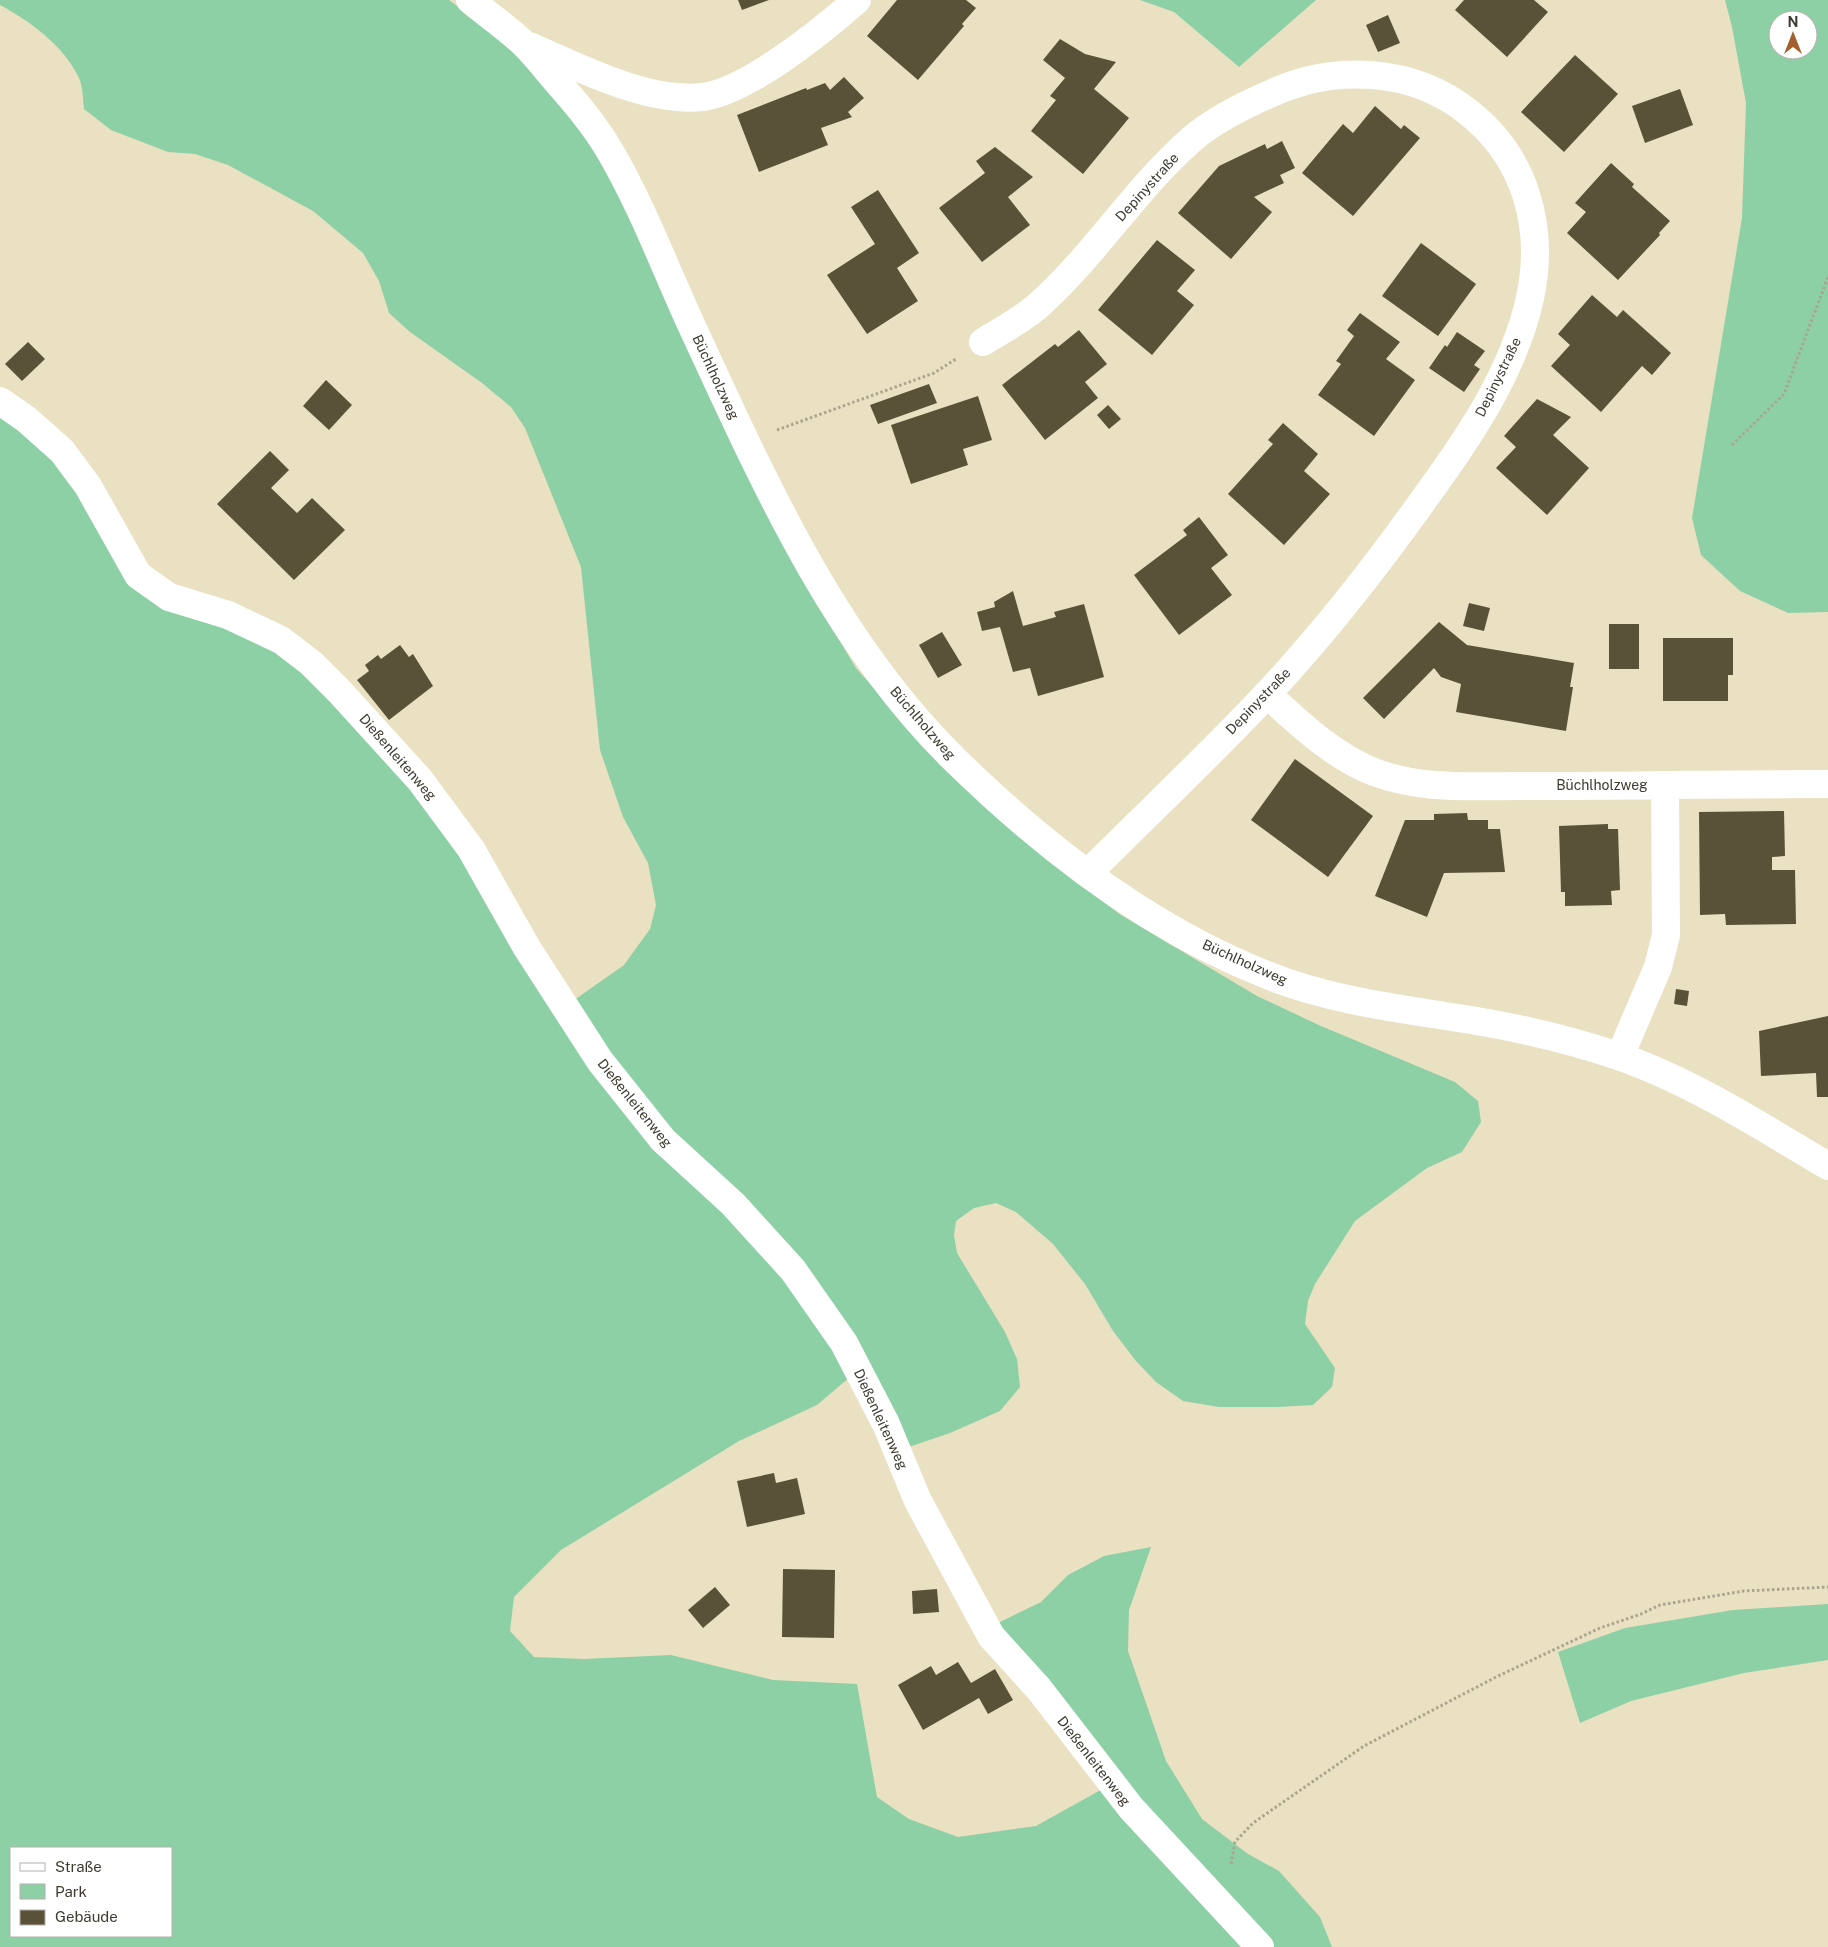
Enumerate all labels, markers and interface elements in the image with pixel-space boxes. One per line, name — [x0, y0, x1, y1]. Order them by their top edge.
north arrow — [1768, 10, 1818, 60]
text: N — [1788, 14, 1798, 30]
street label: Depinystraße — [1112, 150, 1182, 224]
street label: Büchlholzweg — [689, 332, 743, 422]
street label: Depinystraße — [1472, 335, 1524, 419]
street label: Depinystraße — [1222, 664, 1294, 738]
street label: Büchlholzweg — [887, 683, 959, 763]
street label: Dießenleitenweg — [356, 711, 440, 804]
street label: Büchlholzweg — [1556, 777, 1648, 793]
street label: Büchlholzweg — [1200, 936, 1290, 988]
street label: Dießenleitenweg — [594, 1056, 676, 1151]
street label: Dießenleitenweg — [851, 1366, 911, 1472]
street label: Dießenleitenweg — [1054, 1713, 1134, 1809]
legend — [10, 1847, 172, 1937]
text: Straße — [55, 1858, 102, 1875]
text: Park — [55, 1883, 87, 1900]
text: Gebäude — [55, 1908, 118, 1925]

